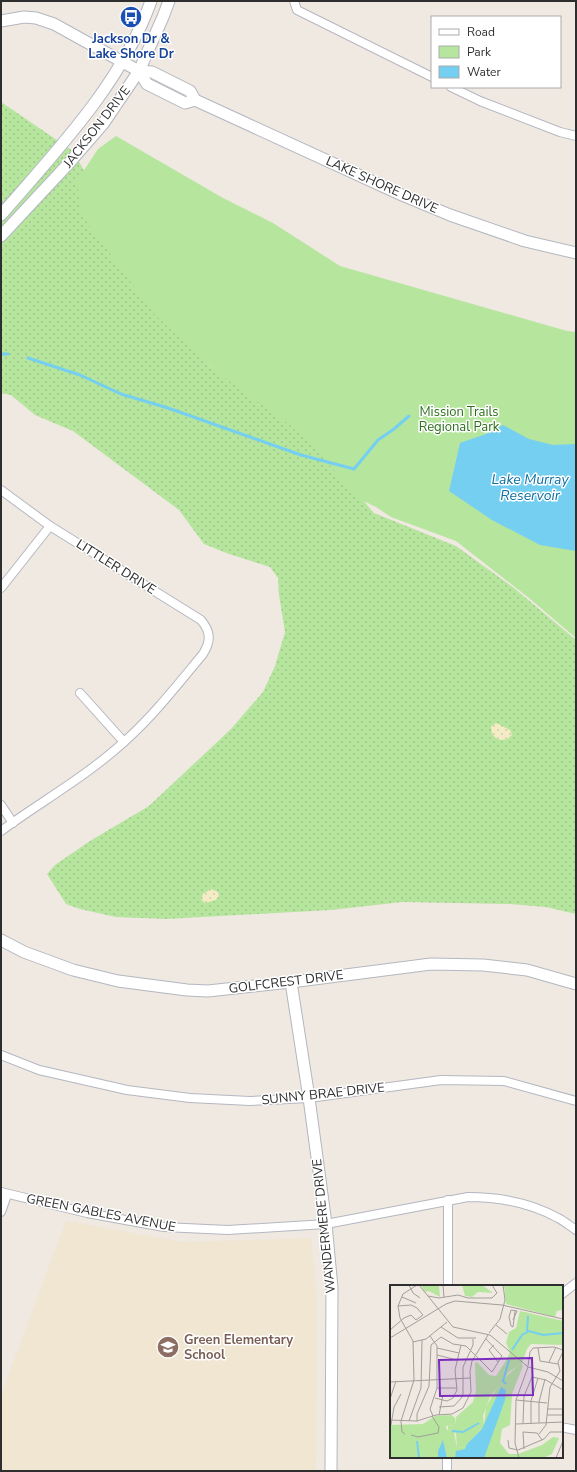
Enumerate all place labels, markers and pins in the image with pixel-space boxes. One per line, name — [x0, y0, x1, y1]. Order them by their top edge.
bus stop icon: Jackson Dr & Lake Shore Dr — [118, 4, 144, 30]
place label: Jackson Dr & Lake Shore Dr — [88, 30, 175, 63]
place label: Green Elementary School — [184, 1331, 293, 1364]
school or university icon: Green Elementary School — [155, 1334, 181, 1360]

